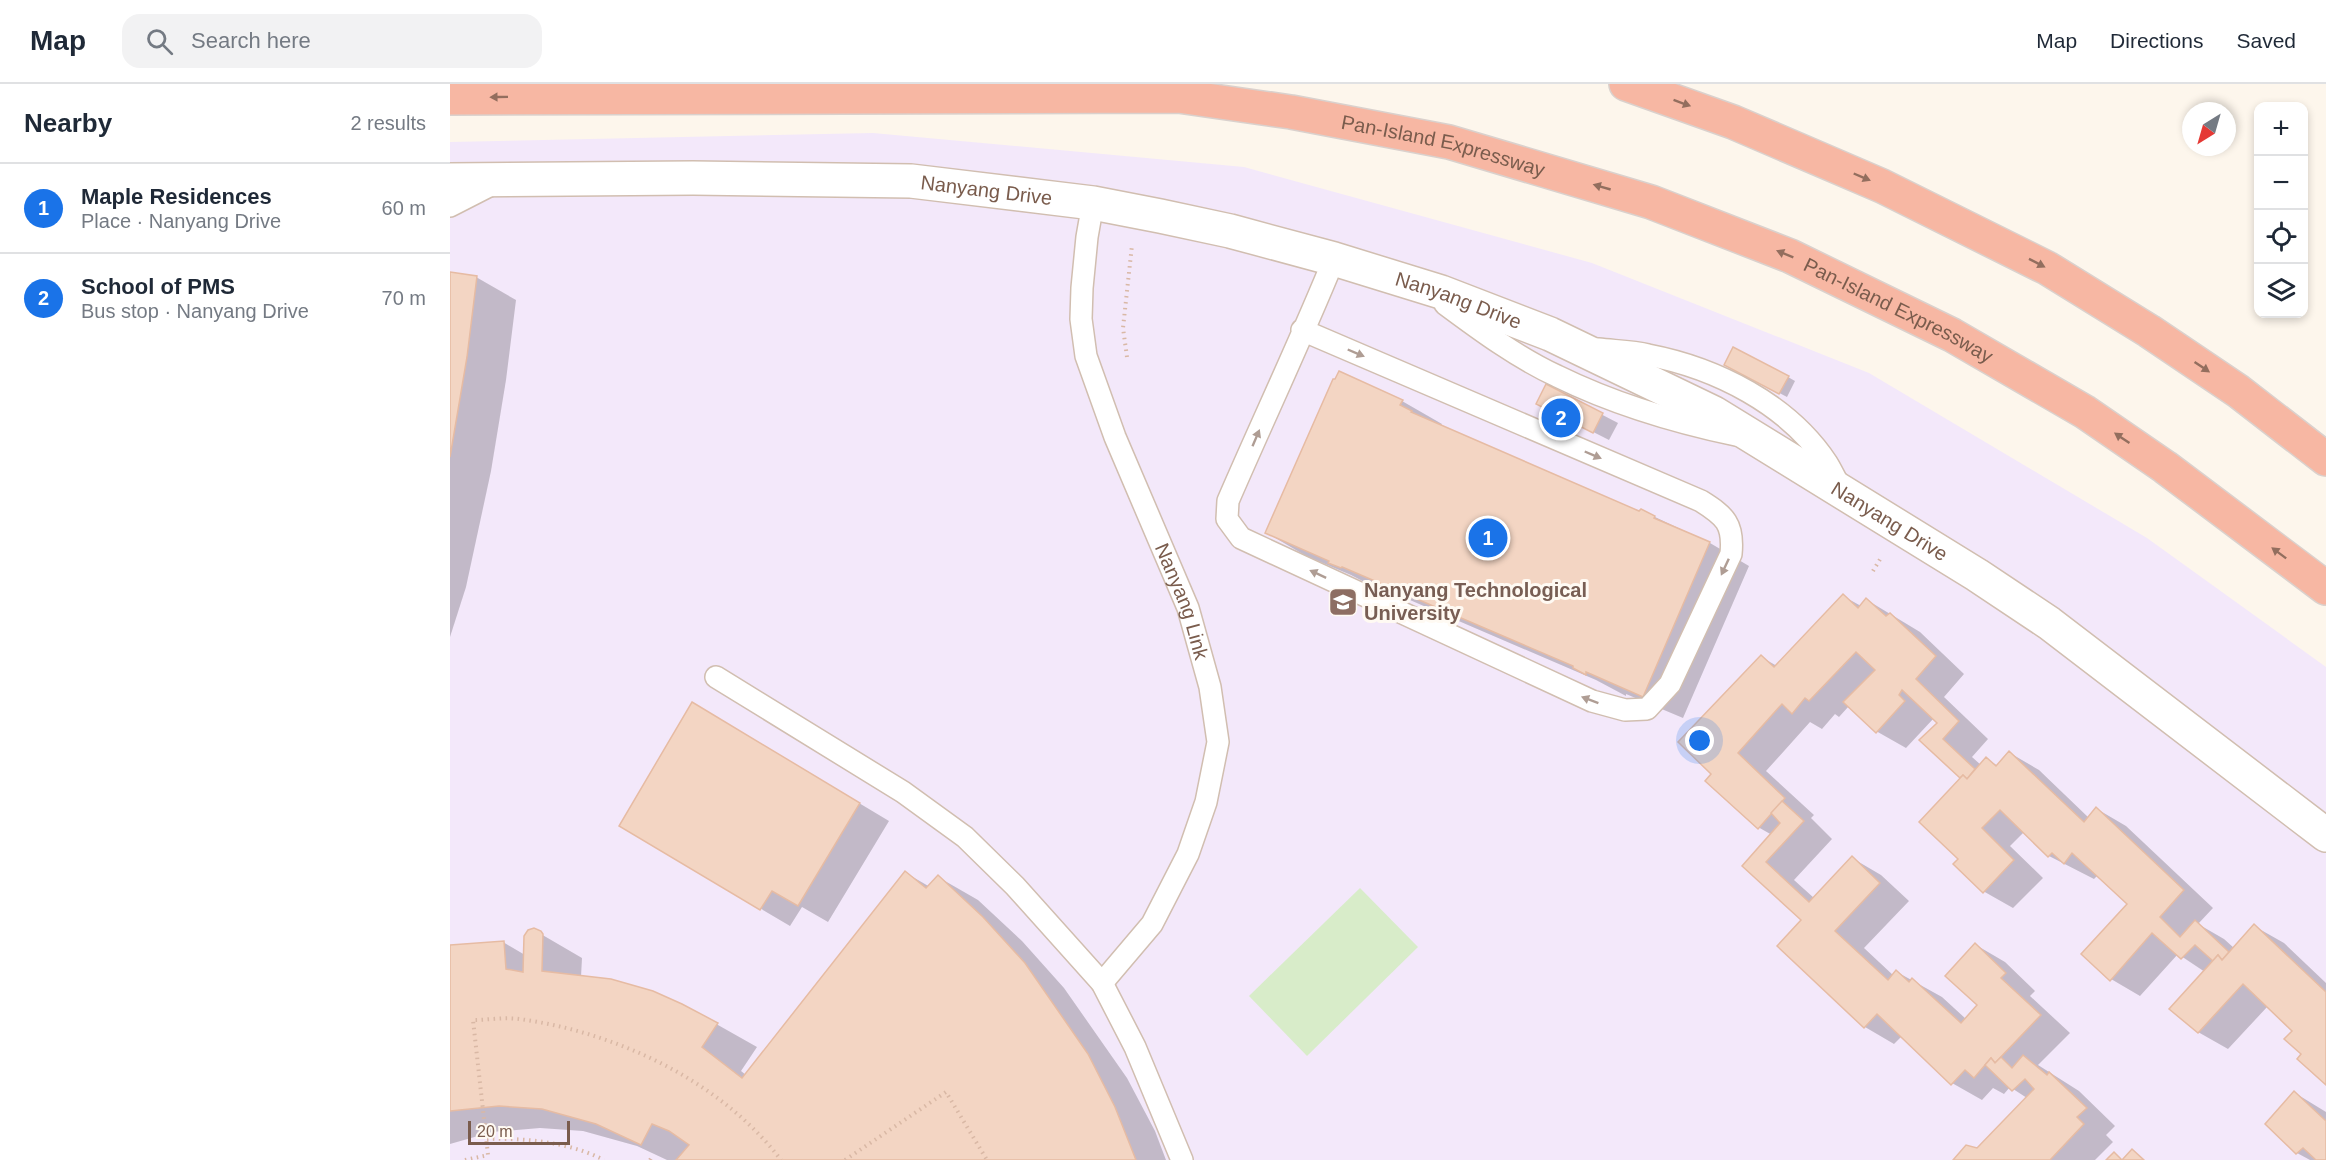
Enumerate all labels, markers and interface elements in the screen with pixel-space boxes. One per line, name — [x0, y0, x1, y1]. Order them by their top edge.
search box — [122, 14, 542, 68]
text: Map — [30, 25, 86, 56]
icon: search — [143, 25, 176, 58]
text: Search here — [191, 28, 311, 53]
text: Map — [2036, 29, 2077, 52]
text: Directions — [2110, 29, 2203, 52]
text: Saved — [2236, 29, 2296, 52]
one-way arrow — [489, 93, 508, 102]
one-way arrow — [1673, 98, 1691, 108]
north arrow — [2182, 102, 2236, 156]
map controls — [2254, 102, 2308, 318]
button: + — [2254, 102, 2308, 156]
text: Nearby — [24, 108, 112, 138]
street label: Pan-Island Expressway — [1339, 111, 1548, 181]
text: 2 results — [350, 112, 426, 134]
button: − — [2254, 156, 2308, 210]
street label: Nanyang Drive — [919, 171, 1053, 209]
one-way arrow — [1853, 172, 1871, 182]
one-way arrow — [1593, 182, 1611, 191]
text: Maple Residences — [81, 184, 272, 209]
text: 1 — [38, 197, 49, 219]
text: 60 m — [382, 197, 426, 219]
text: Place · Nanyang Drive — [81, 210, 281, 232]
button: locate — [2254, 210, 2308, 264]
one-way arrow — [1776, 249, 1794, 258]
street label: Pan-Island Expressway — [1800, 253, 1997, 367]
one-way arrow — [2028, 259, 2045, 268]
button: layers — [2254, 264, 2308, 318]
street label: Nanyang Drive — [1393, 268, 1525, 333]
text: School of PMS — [81, 274, 235, 299]
text: 2 — [38, 287, 49, 309]
text: 70 m — [382, 287, 426, 309]
text: Bus stop · Nanyang Drive — [81, 300, 309, 322]
one-way arrow — [1347, 349, 1365, 358]
one-way arrow — [2194, 361, 2210, 372]
pin: 2 — [1542, 396, 1580, 440]
one-way arrow — [1251, 429, 1260, 446]
one-way arrow — [2114, 432, 2130, 443]
one-way arrow — [1584, 450, 1602, 460]
street label: Nanyang Drive — [1828, 477, 1952, 565]
pin: 1 — [1468, 516, 1508, 560]
street label: Nanyang Link — [1151, 540, 1213, 663]
one-way arrow — [2272, 547, 2287, 559]
one-way arrow — [1720, 558, 1729, 575]
one-way arrow — [1309, 569, 1326, 578]
place label: Nanyang Technological University — [1364, 579, 1587, 624]
school or university icon: Nanyang Technological University — [1327, 586, 1359, 618]
one-way arrow — [1580, 695, 1598, 705]
your location — [1685, 726, 1714, 755]
scale bar — [468, 1118, 570, 1146]
text: 20 m — [477, 1123, 513, 1140]

